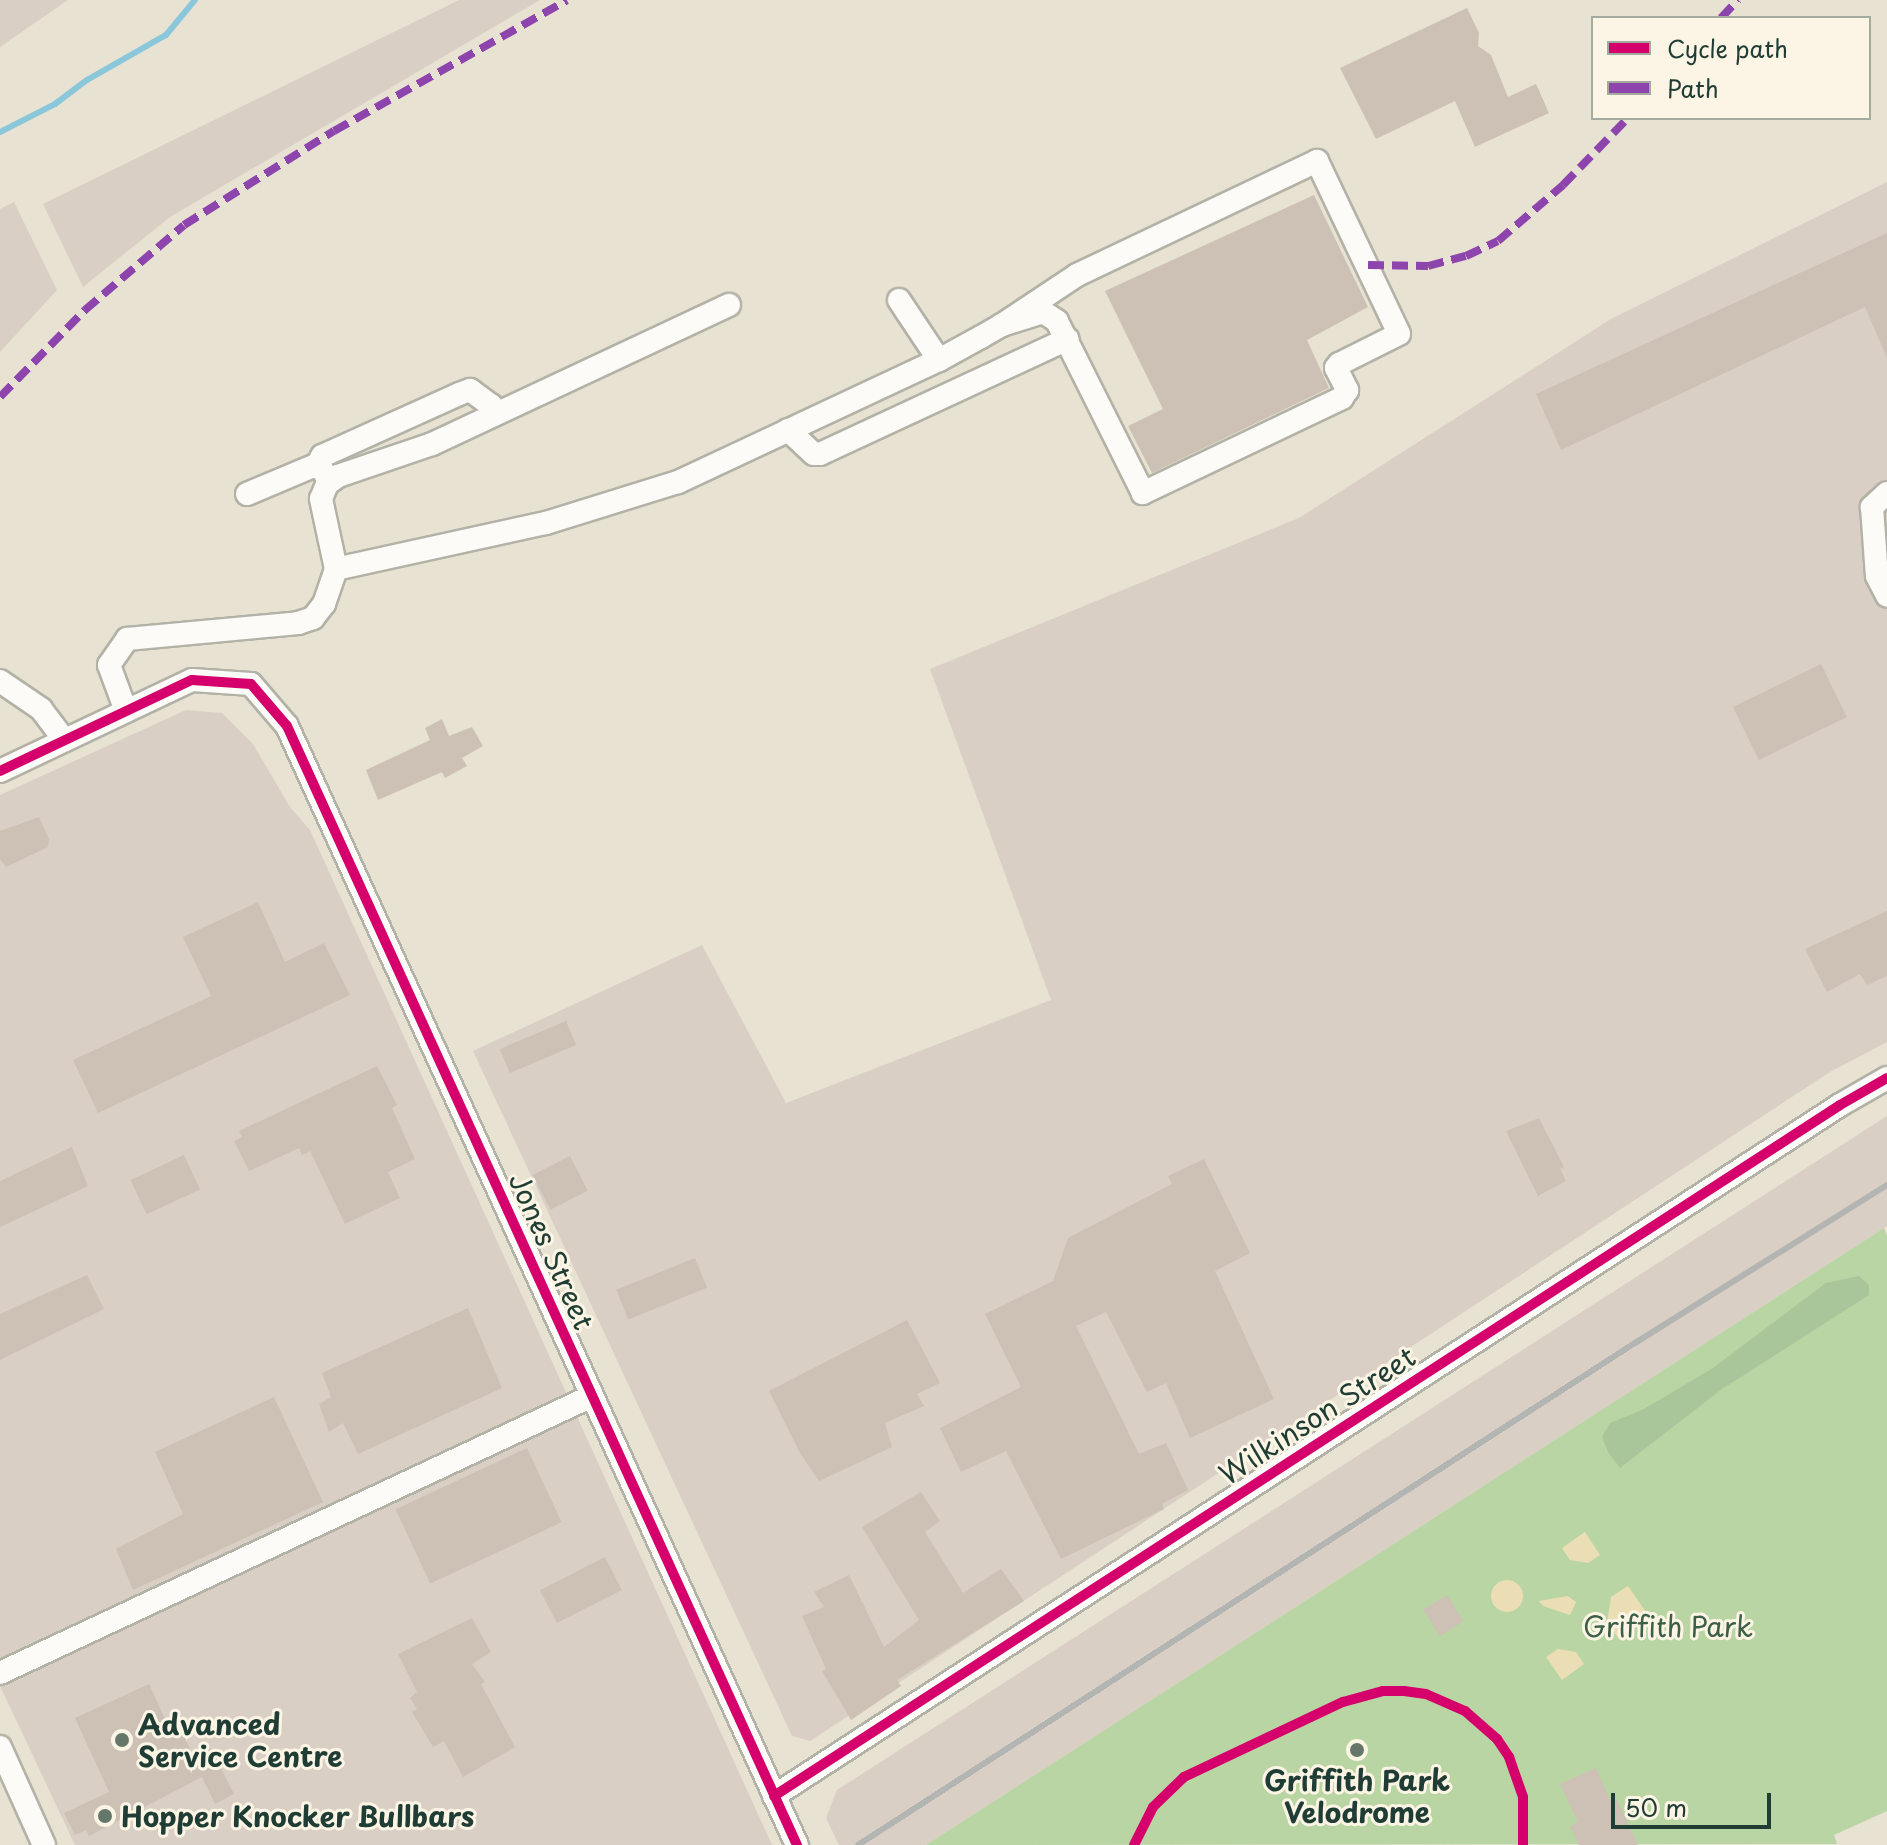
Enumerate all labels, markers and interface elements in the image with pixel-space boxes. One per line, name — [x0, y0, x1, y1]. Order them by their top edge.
legend — [1591, 16, 1871, 120]
text: Cycle path — [1667, 30, 1788, 66]
text: Path — [1667, 70, 1719, 106]
street label: Jones Street — [502, 1167, 602, 1335]
street label: Wilkinson Street — [1213, 1340, 1421, 1490]
park label: Griffith Park — [1582, 1609, 1754, 1643]
place label: Advanced Service Centre — [138, 1707, 344, 1773]
marker: Advanced Service Centre — [113, 1731, 131, 1749]
marker: Griffith Park Velodrome — [1348, 1741, 1366, 1759]
place label: Griffith Park Velodrome — [1263, 1763, 1451, 1829]
scale bar — [1615, 1777, 1775, 1827]
text: 50 m — [1625, 1789, 1687, 1825]
place label: Hopper Knocker Bullbars — [121, 1799, 477, 1833]
marker: Hopper Knocker Bullbars — [96, 1807, 114, 1825]

